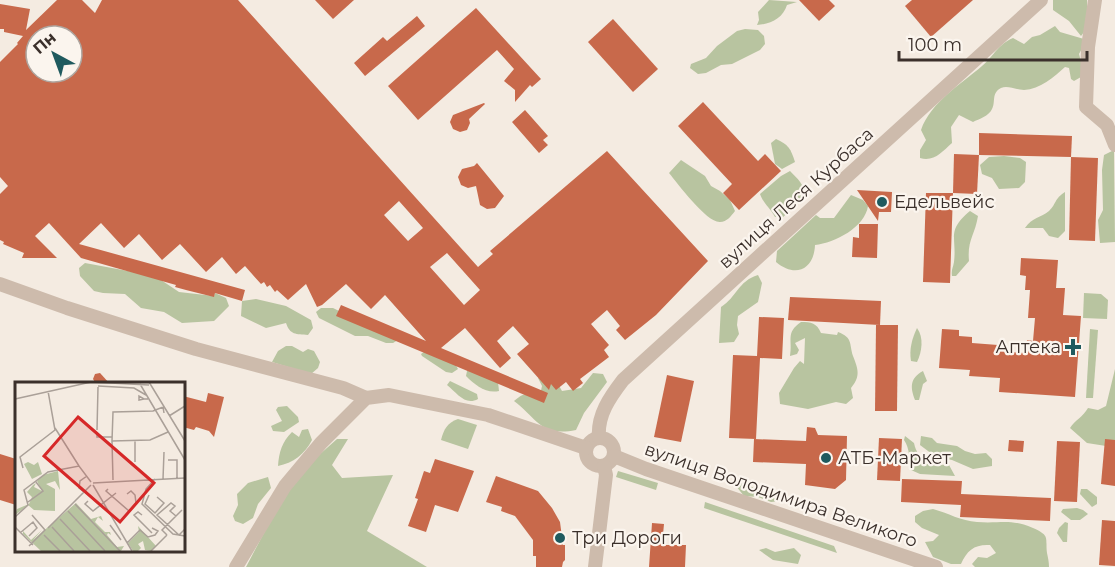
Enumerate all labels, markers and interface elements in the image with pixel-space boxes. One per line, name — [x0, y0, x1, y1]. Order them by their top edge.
north arrow — [24, 24, 84, 84]
scale bar — [899, 24, 1086, 62]
text: Пн — [29, 28, 60, 58]
text: 100 m — [908, 34, 962, 56]
street label: вулиця Леся Курбаса — [714, 123, 878, 273]
place label: Едельвейс — [894, 191, 995, 213]
marker: Едельвейс — [875, 195, 889, 209]
place label: Аптека — [995, 336, 1061, 358]
marker: Аптека — [1066, 340, 1080, 354]
inset map — [15, 382, 184, 552]
street label: вулиця Володимира Великого — [642, 438, 920, 552]
place label: АТБ-Маркет — [838, 447, 951, 469]
marker: АТБ-Маркет — [819, 451, 833, 465]
place label: Три Дороги — [572, 527, 682, 549]
marker: Три Дороги — [553, 531, 567, 545]

